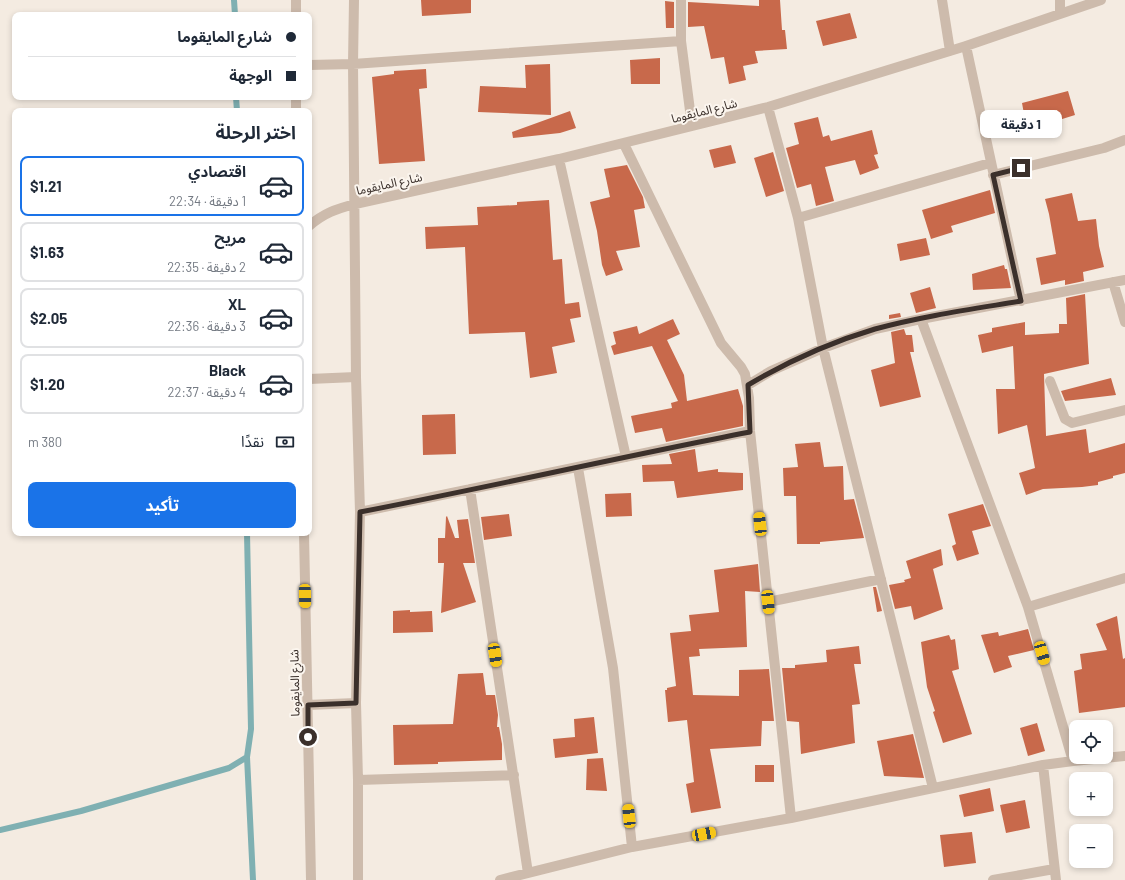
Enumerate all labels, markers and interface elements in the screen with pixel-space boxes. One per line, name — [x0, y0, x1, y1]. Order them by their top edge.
text: شارع المايقوما — [177, 27, 272, 45]
text: الوجهة — [229, 66, 272, 84]
street label: شارع المايقوما — [670, 95, 739, 128]
callout: 1 دقيقة — [980, 110, 1062, 138]
text: 1 دقيقة — [1001, 116, 1041, 132]
text: اختر الرحلة — [216, 121, 296, 143]
route end — [1012, 159, 1030, 177]
text: اقتصادي — [188, 162, 246, 180]
icon: car — [258, 168, 294, 204]
street label: شارع المايقوما — [355, 169, 424, 200]
text: $1.21 — [30, 177, 62, 195]
text: 1 دقيقة · 22:34 — [169, 193, 246, 209]
text: مريح — [214, 228, 246, 246]
icon: car — [258, 234, 294, 270]
text: $1.63 — [30, 243, 64, 261]
text: 2 دقيقة · 22:35 — [167, 259, 246, 275]
text: XL — [228, 295, 246, 313]
icon: car — [258, 300, 294, 336]
text: $2.05 — [30, 309, 67, 327]
text: 3 دقيقة · 22:36 — [167, 318, 246, 334]
text: Black — [209, 361, 246, 379]
icon: car — [258, 366, 294, 402]
text: $1.20 — [30, 375, 65, 393]
text: 4 دقيقة · 22:37 — [167, 384, 246, 400]
icon: cash — [274, 431, 296, 453]
text: نقدًا — [241, 432, 264, 450]
text: 380 m — [28, 434, 62, 450]
button: تأكيد — [28, 482, 296, 528]
car — [753, 511, 767, 537]
car — [299, 584, 311, 608]
car — [761, 589, 775, 615]
car — [1033, 640, 1051, 666]
car — [487, 642, 503, 668]
street label: شارع المايقوما — [286, 649, 305, 717]
map controls — [1069, 720, 1113, 868]
button: locate — [1069, 720, 1113, 764]
route start — [299, 728, 317, 746]
button: + — [1069, 772, 1113, 816]
car — [622, 803, 636, 829]
button: − — [1069, 824, 1113, 868]
car — [691, 826, 717, 842]

